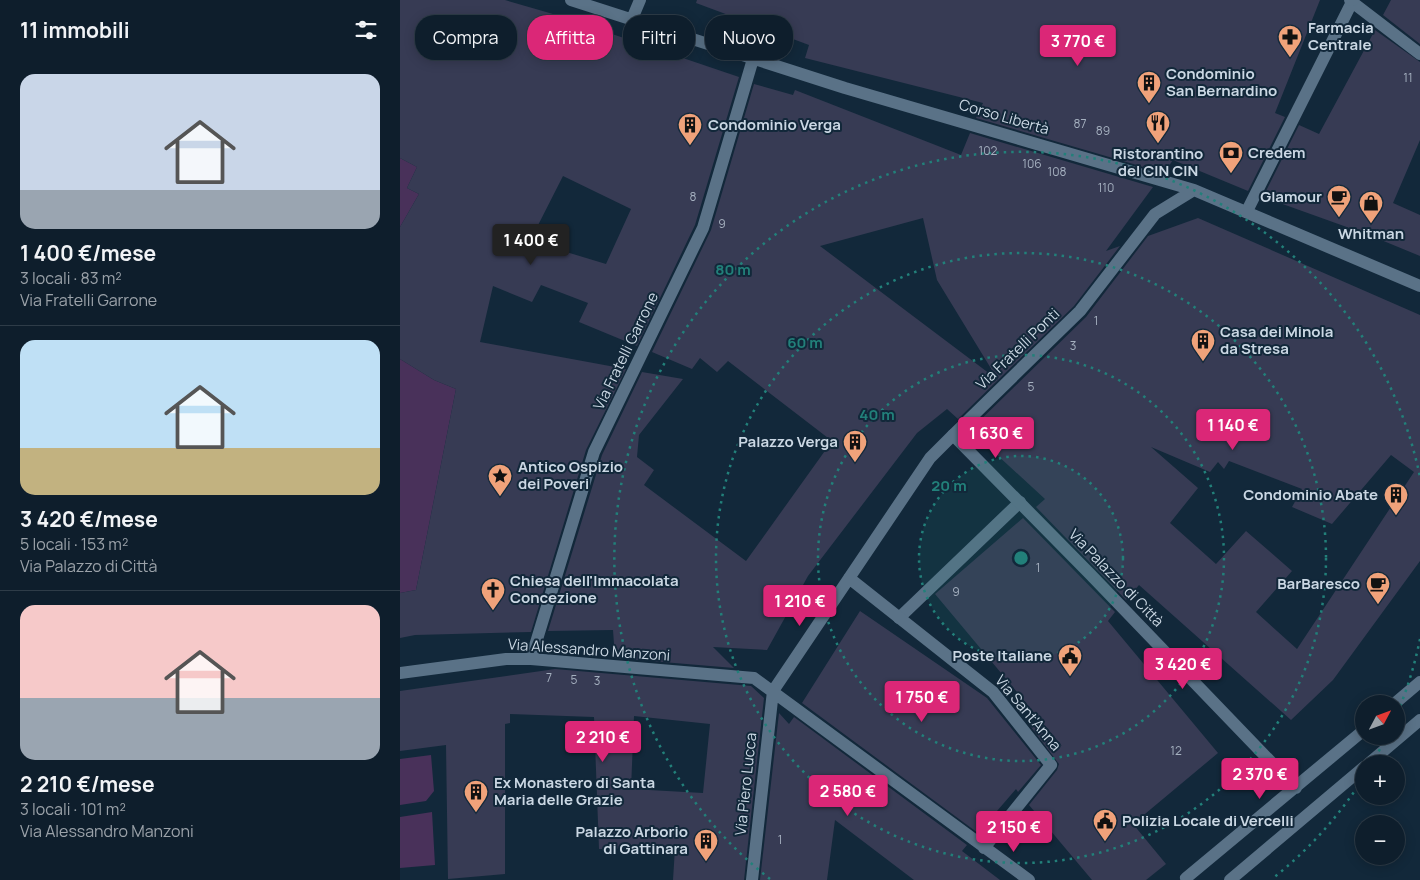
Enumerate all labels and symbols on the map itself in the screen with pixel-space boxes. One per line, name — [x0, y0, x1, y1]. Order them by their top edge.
place label: Farmacia Centrale — [1308, 17, 1374, 55]
pin: 3 770 € — [1032, 24, 1124, 67]
pharmacy icon: Farmacia Centrale — [1277, 24, 1303, 58]
place label: Condominio San Bernardino — [1166, 63, 1277, 101]
house number: 11 — [1403, 69, 1413, 86]
building icon: Condominio San Bernardino — [1136, 70, 1162, 104]
street label: Corso Libertà — [957, 94, 1052, 139]
restaurant icon: Ristorantino del CIN CIN — [1145, 110, 1171, 144]
building icon: Condominio Verga — [677, 112, 703, 146]
place label: Condominio Verga — [708, 114, 841, 135]
house number: 87 — [1074, 115, 1087, 132]
house number: 89 — [1096, 122, 1110, 139]
bank icon: Credem — [1218, 140, 1244, 174]
house number: 102 — [979, 142, 998, 159]
place label: Credem — [1248, 142, 1306, 163]
place label: Ristorantino del CIN CIN — [1113, 143, 1203, 181]
house number: 106 — [1022, 155, 1042, 172]
house number: 108 — [1048, 163, 1067, 180]
house number: 110 — [1098, 179, 1114, 196]
cafe icon: Glamour — [1326, 184, 1352, 218]
place label: Glamour — [1260, 186, 1322, 207]
house number: 8 — [690, 188, 697, 205]
shop icon: Whitman — [1358, 190, 1384, 224]
house number: 9 — [718, 215, 726, 232]
place label: Whitman — [1338, 223, 1404, 244]
pin: 1 400 € — [485, 224, 577, 266]
text: 80 m — [715, 259, 751, 280]
street label: Via Fratelli Garrone — [588, 288, 663, 413]
street label: Via Fratelli Ponti — [971, 303, 1064, 394]
house number: 1 — [1094, 312, 1098, 329]
place label: Casa dei Minola da Stresa — [1220, 321, 1333, 359]
building icon: Casa dei Minola da Stresa — [1190, 328, 1216, 362]
text: 60 m — [787, 332, 823, 353]
house number: 3 — [1070, 337, 1076, 354]
house number: 5 — [1028, 378, 1035, 395]
text: 40 m — [859, 404, 895, 425]
pin: 1 140 € — [1187, 408, 1279, 451]
pin: 1 630 € — [950, 416, 1042, 459]
building icon: Palazzo Verga — [842, 429, 868, 463]
place label: Palazzo Verga — [738, 431, 838, 452]
place label: Antico Ospizio dei Poveri — [518, 456, 623, 494]
place icon: Antico Ospizio dei Poveri — [487, 463, 513, 497]
text: 20 m — [931, 475, 967, 496]
building icon: Condominio Abate — [1383, 482, 1409, 516]
place label: Condominio Abate — [1243, 484, 1378, 505]
street label: Via Palazzo di Città — [1064, 524, 1169, 631]
centre of rings — [1012, 549, 1030, 567]
house number: 1 — [1036, 559, 1040, 576]
place label: Chiesa dell'Immacolata Concezione — [510, 570, 679, 608]
cafe icon: BarBaresco — [1365, 571, 1391, 605]
place label: BarBaresco — [1277, 573, 1360, 594]
church icon: Chiesa dell'Immacolata Concezione — [480, 577, 506, 611]
house number: 9 — [952, 583, 960, 600]
pin: 1 210 € — [754, 584, 846, 627]
street label: Via Alessandro Manzoni — [507, 633, 671, 666]
public building icon: Poste Italiane — [1057, 643, 1083, 677]
place label: Poste Italiane — [953, 645, 1052, 666]
pin: 3 420 € — [1137, 648, 1229, 690]
house number: 7 — [546, 669, 552, 686]
street label: Via Sant'Anna — [990, 670, 1066, 755]
house number: 5 — [571, 671, 578, 688]
house number: 3 — [594, 672, 600, 689]
pin: 1 750 € — [876, 680, 968, 723]
north arrow — [1355, 695, 1405, 745]
pin: 2 210 € — [557, 720, 649, 763]
street label: Via Piero Lucca — [730, 731, 761, 836]
house number: 12 — [1170, 742, 1182, 759]
pin: 2 370 € — [1214, 758, 1306, 800]
place label: Ex Monastero di Santa Maria delle Grazie — [494, 772, 655, 810]
pin: 2 580 € — [802, 774, 894, 817]
building icon: Ex Monastero di Santa Maria delle Grazie — [463, 779, 489, 813]
public building icon: Polizia Locale di Vercelli — [1092, 808, 1118, 842]
pin: 2 150 € — [968, 810, 1060, 853]
place label: Polizia Locale di Vercelli — [1122, 810, 1294, 831]
place label: Palazzo Arborio di Gattinara — [575, 821, 688, 859]
building icon: Palazzo Arborio di Gattinara — [693, 828, 719, 862]
house number: 1 — [778, 831, 782, 848]

